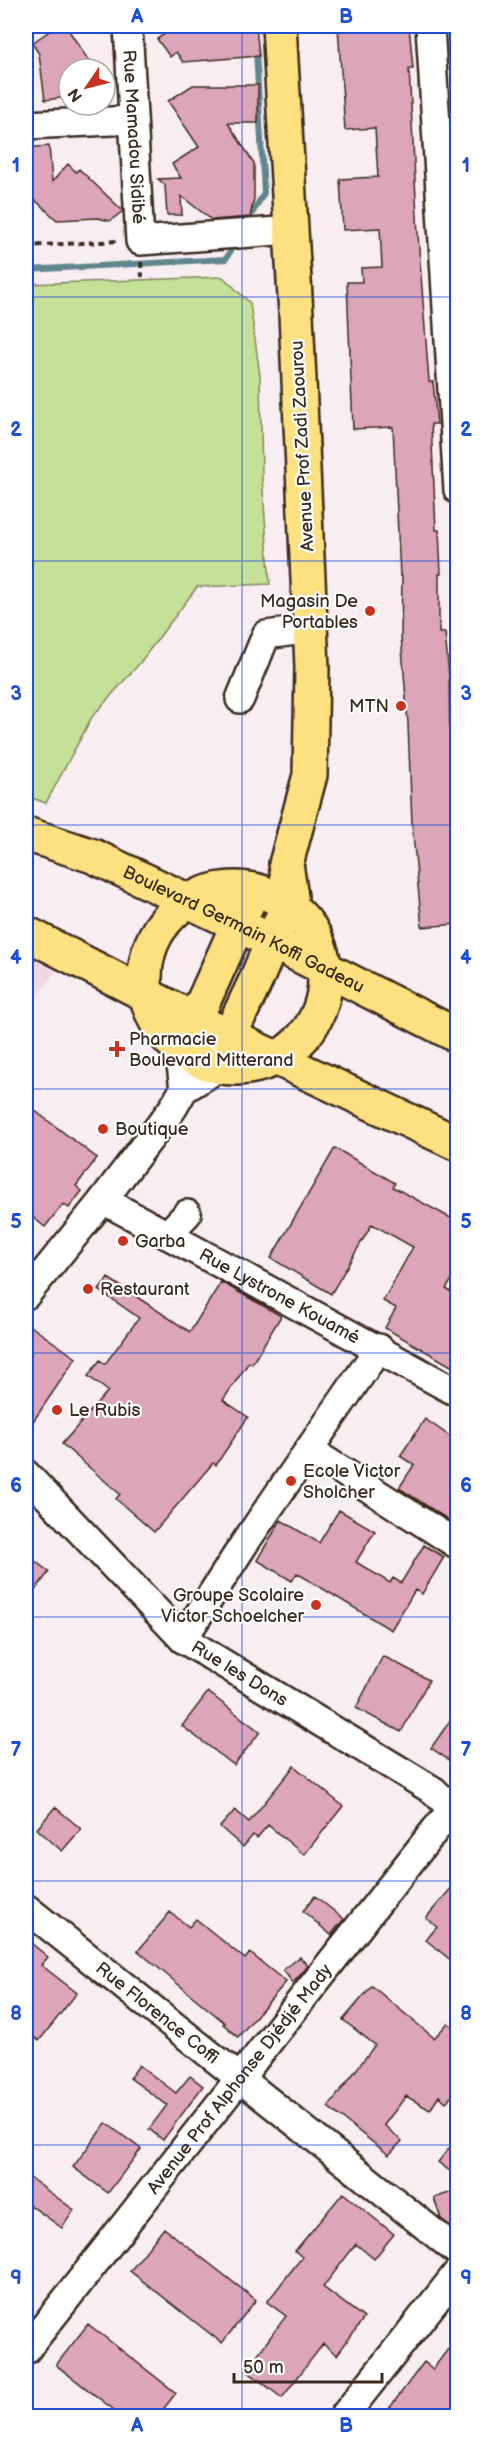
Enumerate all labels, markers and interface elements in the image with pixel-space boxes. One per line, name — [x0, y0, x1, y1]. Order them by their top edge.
text: A — [130, 5, 144, 29]
text: B — [339, 5, 353, 29]
street label: Rue Mamadou Sidibé — [118, 49, 149, 225]
north arrow — [57, 57, 117, 117]
text: N — [65, 84, 87, 105]
text: 1 — [12, 154, 20, 178]
text: 1 — [462, 154, 470, 178]
street label: Avenue Prof Zadi Zaourou — [286, 340, 319, 552]
text: 2 — [10, 418, 22, 442]
text: 2 — [460, 418, 472, 442]
place label: Magasin De Portables — [260, 591, 358, 633]
marker: Magasin De Portables — [363, 604, 377, 618]
text: 3 — [10, 682, 22, 706]
text: 3 — [460, 682, 472, 706]
place label: MTN — [349, 696, 389, 717]
marker: MTN — [394, 699, 408, 713]
street label: Boulevard Germain Koffi Gadeau — [119, 862, 368, 998]
text: 4 — [10, 946, 22, 970]
text: 4 — [460, 946, 472, 970]
place label: Pharmacie Boulevard Mitterand — [129, 1029, 294, 1071]
marker: Pharmacie Boulevard Mitterand — [110, 1042, 124, 1056]
place label: Boutique — [115, 1119, 189, 1140]
marker: Boutique — [96, 1122, 110, 1136]
text: 5 — [10, 1210, 22, 1234]
text: 5 — [460, 1210, 472, 1234]
place label: Garba — [135, 1231, 186, 1252]
marker: Garba — [116, 1234, 130, 1248]
street label: Rue Lystrone Kouamé — [195, 1244, 364, 1349]
place label: Restaurant — [100, 1279, 190, 1300]
marker: Restaurant — [81, 1282, 95, 1296]
place label: Le Rubis — [69, 1400, 141, 1421]
marker: Le Rubis — [50, 1403, 64, 1417]
place label: Ecole Victor Sholcher — [303, 1461, 401, 1503]
text: 6 — [10, 1474, 22, 1498]
marker: Ecole Victor Sholcher — [284, 1474, 298, 1488]
text: 6 — [460, 1474, 472, 1498]
place label: Groupe Scolaire Victor Schoelcher — [161, 1585, 304, 1627]
marker: Groupe Scolaire Victor Schoelcher — [309, 1598, 323, 1612]
street label: Rue les Dons — [187, 1637, 292, 1711]
text: 7 — [10, 1738, 22, 1762]
text: 7 — [460, 1738, 472, 1762]
street label: Rue Florence Coffi — [91, 1958, 223, 2068]
street label: Avenue Prof Alphonse Djédjé Mady — [143, 1959, 337, 2198]
text: 8 — [10, 2002, 22, 2026]
text: 8 — [460, 2002, 472, 2026]
text: 9 — [10, 2266, 22, 2290]
text: 9 — [460, 2266, 472, 2290]
scale bar — [234, 2346, 382, 2384]
text: 50 m — [243, 2357, 284, 2378]
text: A — [130, 2414, 144, 2438]
text: B — [339, 2414, 353, 2438]

